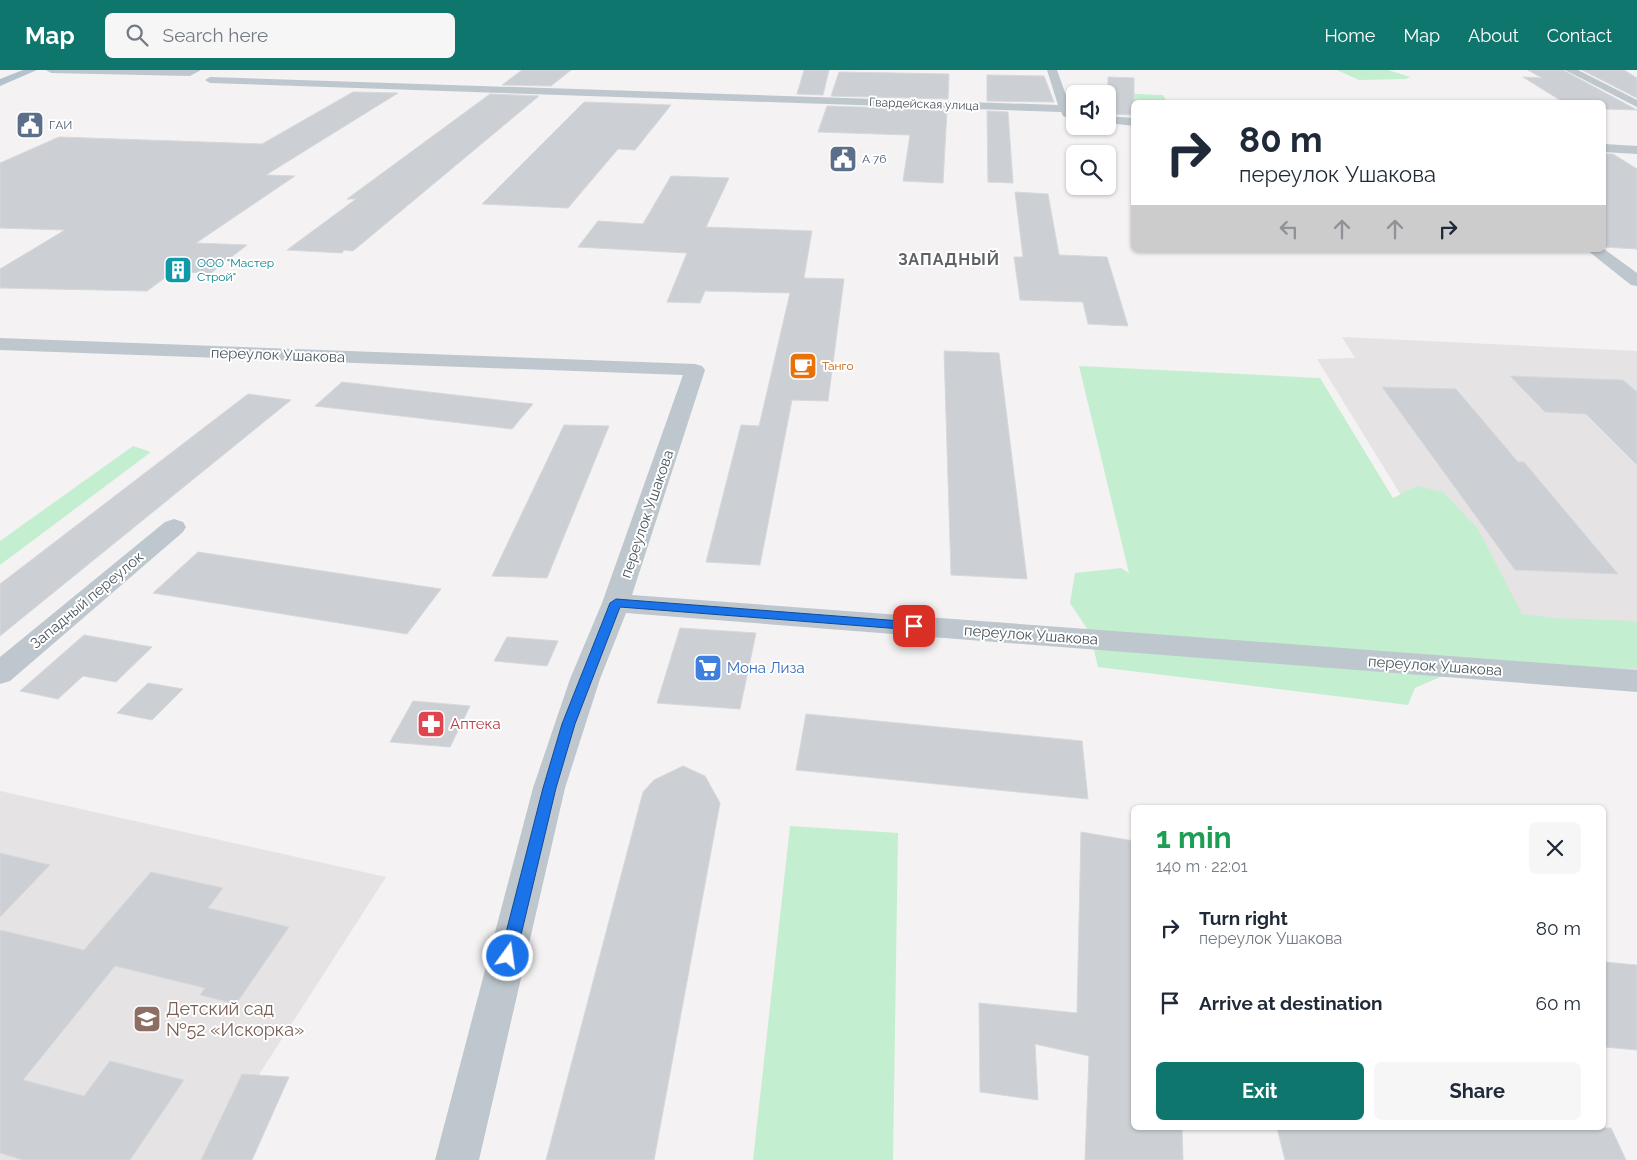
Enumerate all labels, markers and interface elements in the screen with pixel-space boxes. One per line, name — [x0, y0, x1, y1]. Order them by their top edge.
search box — [105, 13, 455, 58]
text: Map — [25, 21, 75, 50]
icon: search — [123, 21, 151, 49]
text: Search here — [163, 24, 268, 46]
text: Home — [1324, 25, 1375, 46]
text: Map — [1403, 25, 1440, 46]
text: About — [1468, 25, 1519, 46]
text: Contact — [1547, 25, 1612, 46]
map controls — [1066, 85, 1116, 195]
button: sound — [1066, 85, 1116, 135]
street label: Гвардейская улица — [869, 95, 979, 113]
public building icon: ГАИ — [15, 110, 45, 140]
place label: ГАИ — [49, 118, 72, 132]
text: 80 m — [1239, 119, 1323, 160]
icon: right — [1156, 120, 1221, 185]
public building icon: А 76 — [828, 144, 858, 174]
button: search — [1066, 145, 1116, 195]
place label: А 76 — [862, 152, 886, 166]
text: переулок Ушакова — [1239, 161, 1436, 187]
icon: left — [1275, 215, 1303, 243]
icon: ahead — [1328, 215, 1356, 243]
icon: ahead — [1381, 215, 1409, 243]
icon: right — [1434, 215, 1462, 243]
district label: ЗАПАДНЫЙ — [898, 250, 1000, 269]
building icon: ООО "Мастер Строй" — [163, 255, 193, 285]
place label: ООО "Мастер Строй" — [197, 256, 274, 284]
street label: переулок Ушакова — [211, 344, 345, 366]
cafe icon: Танго — [788, 351, 818, 381]
place label: Танго — [822, 359, 854, 373]
street label: переулок Ушакова — [617, 448, 677, 580]
street label: Западный переулок — [27, 547, 147, 653]
pin — [893, 605, 935, 647]
icon: arrive — [900, 612, 928, 640]
street label: переулок Ушакова — [963, 621, 1099, 649]
street label: переулок Ушакова — [1367, 652, 1503, 680]
supermarket icon: Мона Лиза — [693, 653, 723, 683]
place label: Мона Лиза — [727, 659, 805, 677]
pharmacy icon: Аптека — [416, 709, 446, 739]
place label: Аптека — [450, 715, 501, 733]
text: 1 min — [1156, 820, 1232, 855]
button: close — [1529, 822, 1581, 874]
text: 140 m · 22:01 — [1156, 857, 1248, 876]
text: Turn right — [1199, 907, 1288, 929]
icon: right — [1156, 914, 1184, 942]
text: 80 m — [1536, 917, 1581, 939]
position arrow — [481, 929, 533, 981]
text: переулок Ушакова — [1199, 929, 1342, 948]
icon: arrive — [1156, 989, 1184, 1017]
text: Arrive at destination — [1199, 992, 1383, 1014]
text: 60 m — [1536, 992, 1581, 1014]
place label: Детский сад №52 «Искорка» — [166, 998, 304, 1040]
school or university icon: Детский сад №52 «Искорка» — [132, 1004, 162, 1034]
button: Exit — [1156, 1062, 1364, 1120]
button: Share — [1374, 1062, 1581, 1120]

